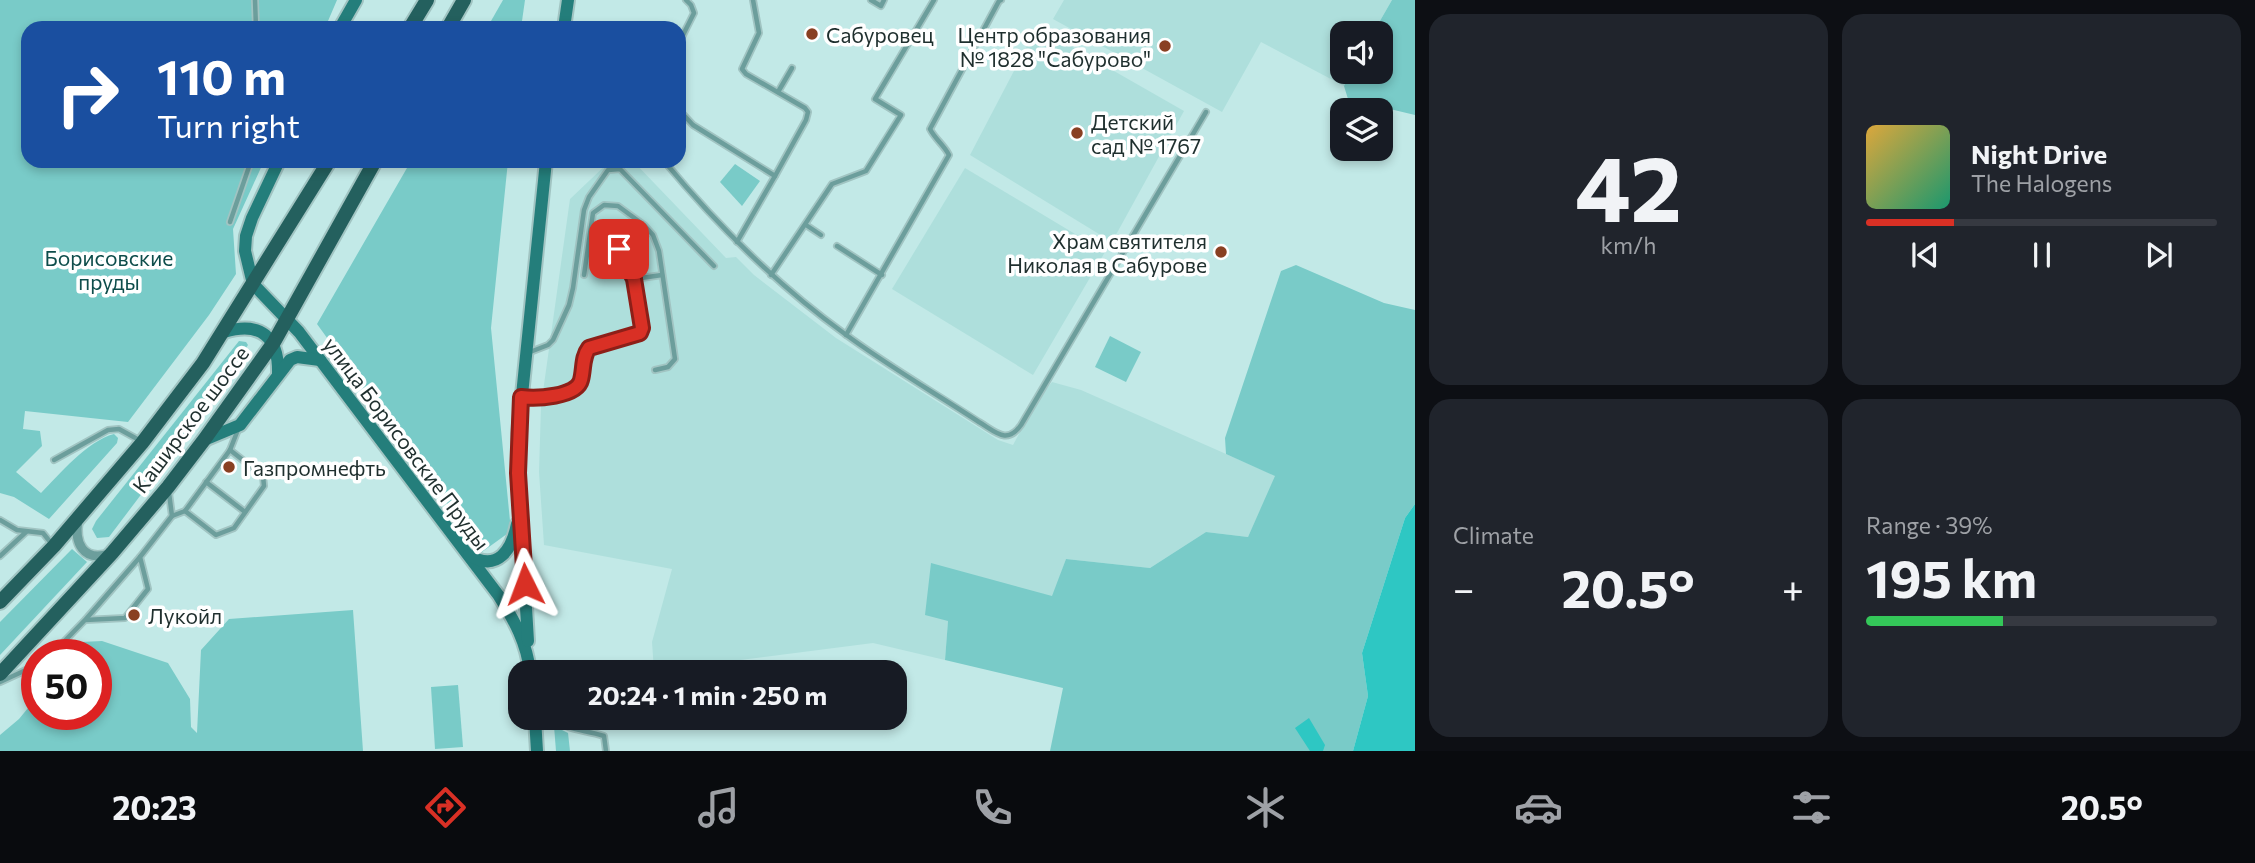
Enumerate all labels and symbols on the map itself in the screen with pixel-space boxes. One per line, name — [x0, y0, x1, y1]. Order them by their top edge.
place label: Сабуровец — [826, 22, 934, 47]
place label: Центр образования № 1828 "Сабурово" — [958, 22, 1151, 71]
marker: Сабуровец — [804, 26, 820, 42]
marker: Центр образования № 1828 "Сабурово" — [1157, 38, 1173, 54]
place label: Детский сад № 1767 — [1091, 109, 1201, 158]
marker: Детский сад № 1767 — [1069, 125, 1085, 141]
pin — [589, 219, 649, 279]
place label: Храм святителя Николая в Сабурове — [1007, 228, 1207, 277]
marker: Храм святителя Николая в Сабурове — [1213, 244, 1229, 260]
park label: Борисовские пруды — [45, 245, 173, 294]
street label: улица Борисовские Пруды — [319, 332, 495, 554]
street label: Каширское шоссе — [127, 341, 253, 497]
place label: Газпромнефть — [243, 455, 386, 480]
marker: Газпромнефть — [221, 459, 237, 475]
position arrow — [488, 547, 562, 621]
place label: Лукойл — [148, 603, 222, 628]
marker: Лукойл — [126, 607, 142, 623]
speed limit sign: 50 — [21, 639, 112, 730]

